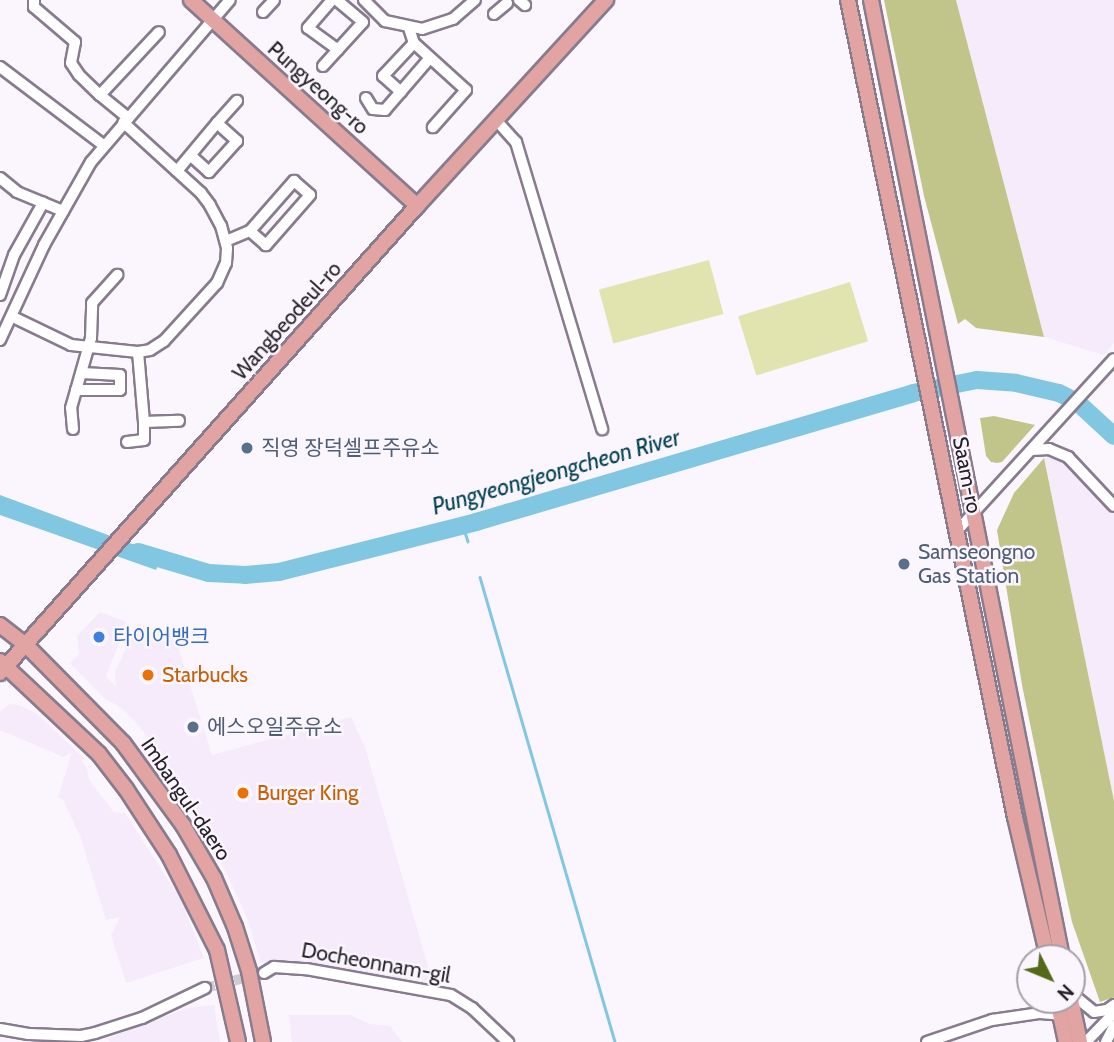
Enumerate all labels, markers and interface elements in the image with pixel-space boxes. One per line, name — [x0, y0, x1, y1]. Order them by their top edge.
street label: Pungyeong-ro — [262, 36, 374, 140]
street label: Wangbeodeul-ro — [227, 257, 347, 385]
water label: Pungyeongjeongcheon River — [429, 423, 683, 521]
street label: Saam-ro — [947, 434, 987, 516]
place label: 직영 장덕셀프주유소 — [261, 435, 440, 461]
marker: 직영 장덕셀프주유소 — [239, 440, 255, 456]
place label: Samseongno Gas Station — [918, 539, 1035, 589]
marker: Samseongno Gas Station — [896, 556, 912, 572]
place label: 타이어뱅크 — [113, 624, 210, 650]
marker: 타이어뱅크 — [91, 629, 107, 645]
place label: Starbucks — [162, 662, 248, 688]
marker: Starbucks — [140, 667, 156, 683]
place label: 에스오일주유소 — [207, 714, 342, 740]
marker: 에스오일주유소 — [185, 719, 201, 735]
street label: Imbangul-daero — [136, 733, 236, 865]
place label: Burger King — [257, 780, 359, 806]
marker: Burger King — [235, 785, 251, 801]
street label: Docheonnam-gil — [299, 937, 453, 989]
north arrow — [1016, 944, 1086, 1014]
text: N — [1052, 980, 1078, 1005]

